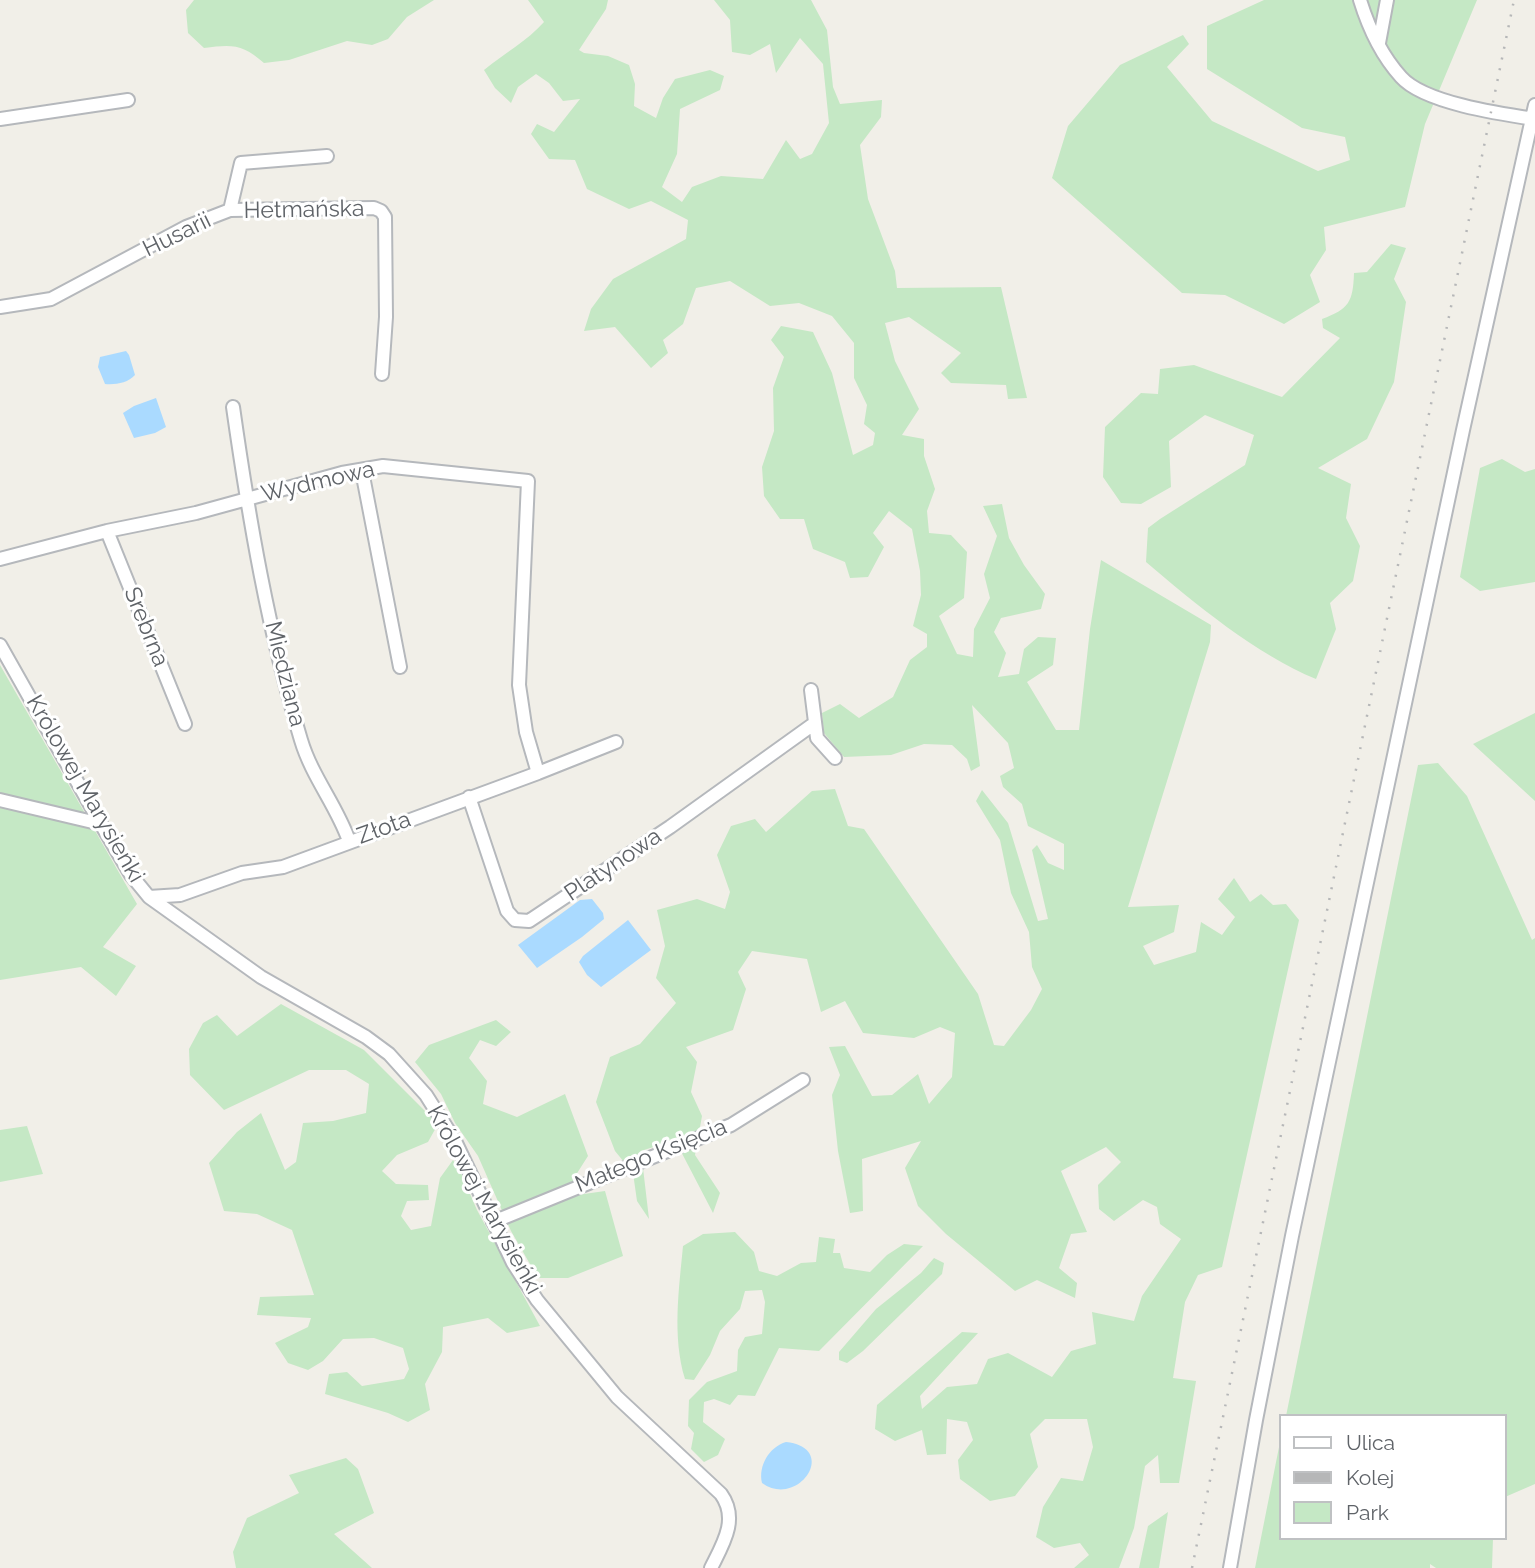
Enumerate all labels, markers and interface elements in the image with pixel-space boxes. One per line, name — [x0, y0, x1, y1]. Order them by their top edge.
street label: Hetmańska — [243, 195, 365, 225]
street label: Husarii — [138, 207, 216, 263]
street label: Wydmowa — [259, 456, 377, 508]
street label: Srebrna — [118, 583, 174, 671]
street label: Miedziana — [259, 618, 311, 730]
street label: Królowej Marysieńki — [20, 690, 150, 888]
street label: Złota — [353, 806, 415, 850]
street label: Platynowa — [559, 823, 667, 907]
street label: Królowej Marysieńki — [421, 1101, 547, 1299]
street label: Małego Księcia — [571, 1113, 731, 1199]
legend — [1280, 1414, 1507, 1540]
text: Ulica — [1346, 1430, 1395, 1455]
text: Kolej — [1346, 1465, 1394, 1490]
text: Park — [1346, 1500, 1389, 1525]

